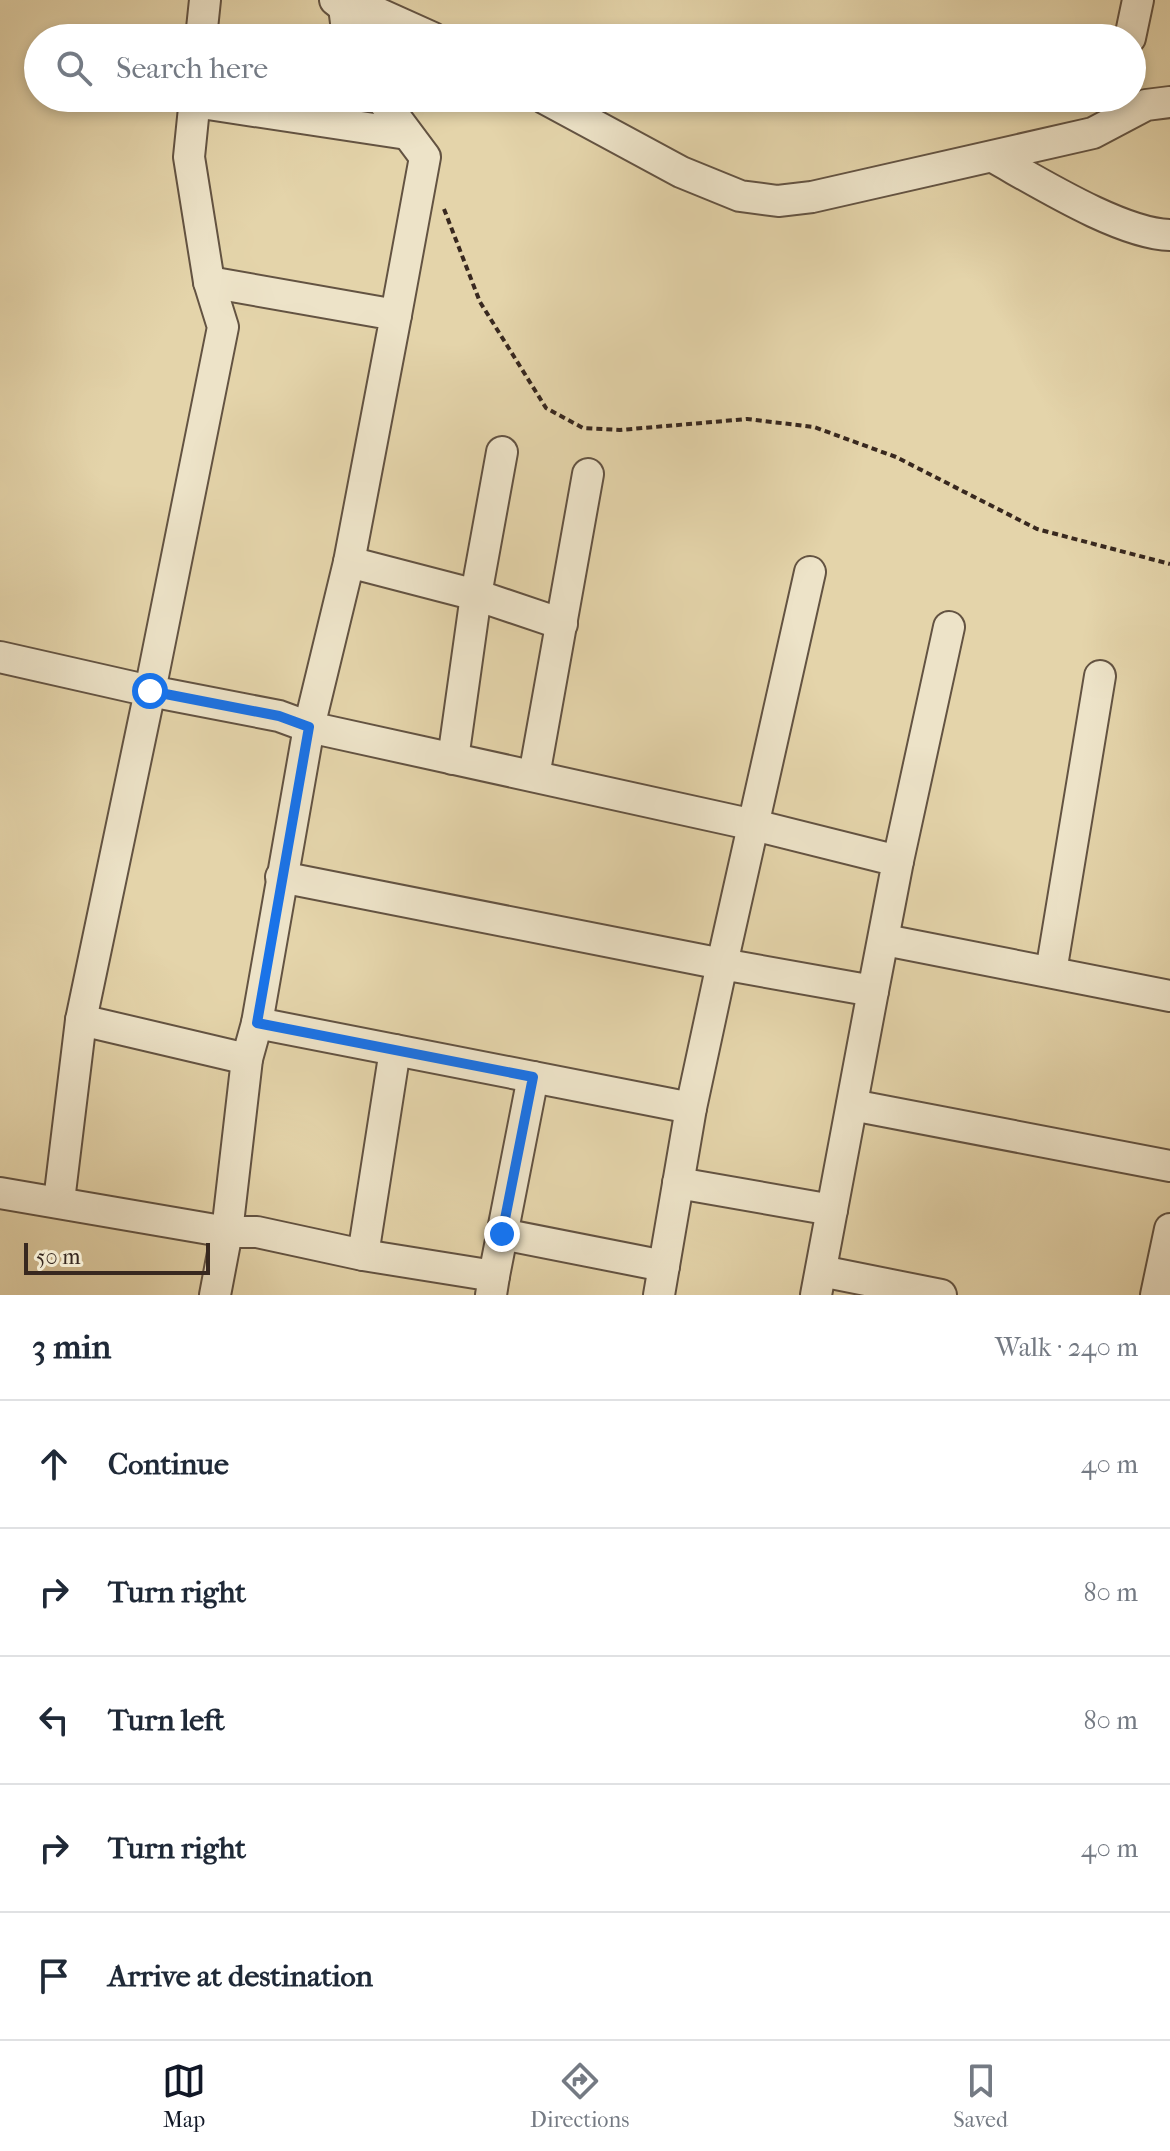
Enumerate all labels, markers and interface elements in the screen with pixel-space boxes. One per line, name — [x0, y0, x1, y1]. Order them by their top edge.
search box — [24, 24, 1146, 112]
icon: search — [52, 46, 96, 90]
text: Search here — [116, 51, 268, 86]
route start — [132, 673, 168, 709]
route end — [484, 1216, 520, 1252]
scale bar — [24, 1239, 210, 1275]
text: 50 m — [36, 1244, 81, 1270]
text: 3 min — [32, 1327, 111, 1367]
text: Walk · 240 m — [995, 1332, 1138, 1363]
icon: ahead — [32, 1442, 76, 1486]
text: Continue — [108, 1447, 229, 1482]
text: 40 m — [1081, 1449, 1138, 1480]
icon: right — [32, 1570, 76, 1614]
text: Turn right — [108, 1575, 246, 1610]
text: 80 m — [1083, 1577, 1138, 1608]
icon: left — [32, 1698, 76, 1742]
text: Turn left — [108, 1703, 225, 1738]
text: 80 m — [1083, 1705, 1138, 1736]
icon: right — [32, 1826, 76, 1870]
text: Turn right — [108, 1831, 246, 1866]
text: 40 m — [1081, 1833, 1138, 1864]
icon: arrive — [32, 1954, 76, 1998]
text: Arrive at destination — [108, 1959, 373, 1994]
tab: Map — [162, 2059, 206, 2133]
tab: Directions — [530, 2059, 629, 2133]
tab: Saved — [953, 2059, 1008, 2133]

